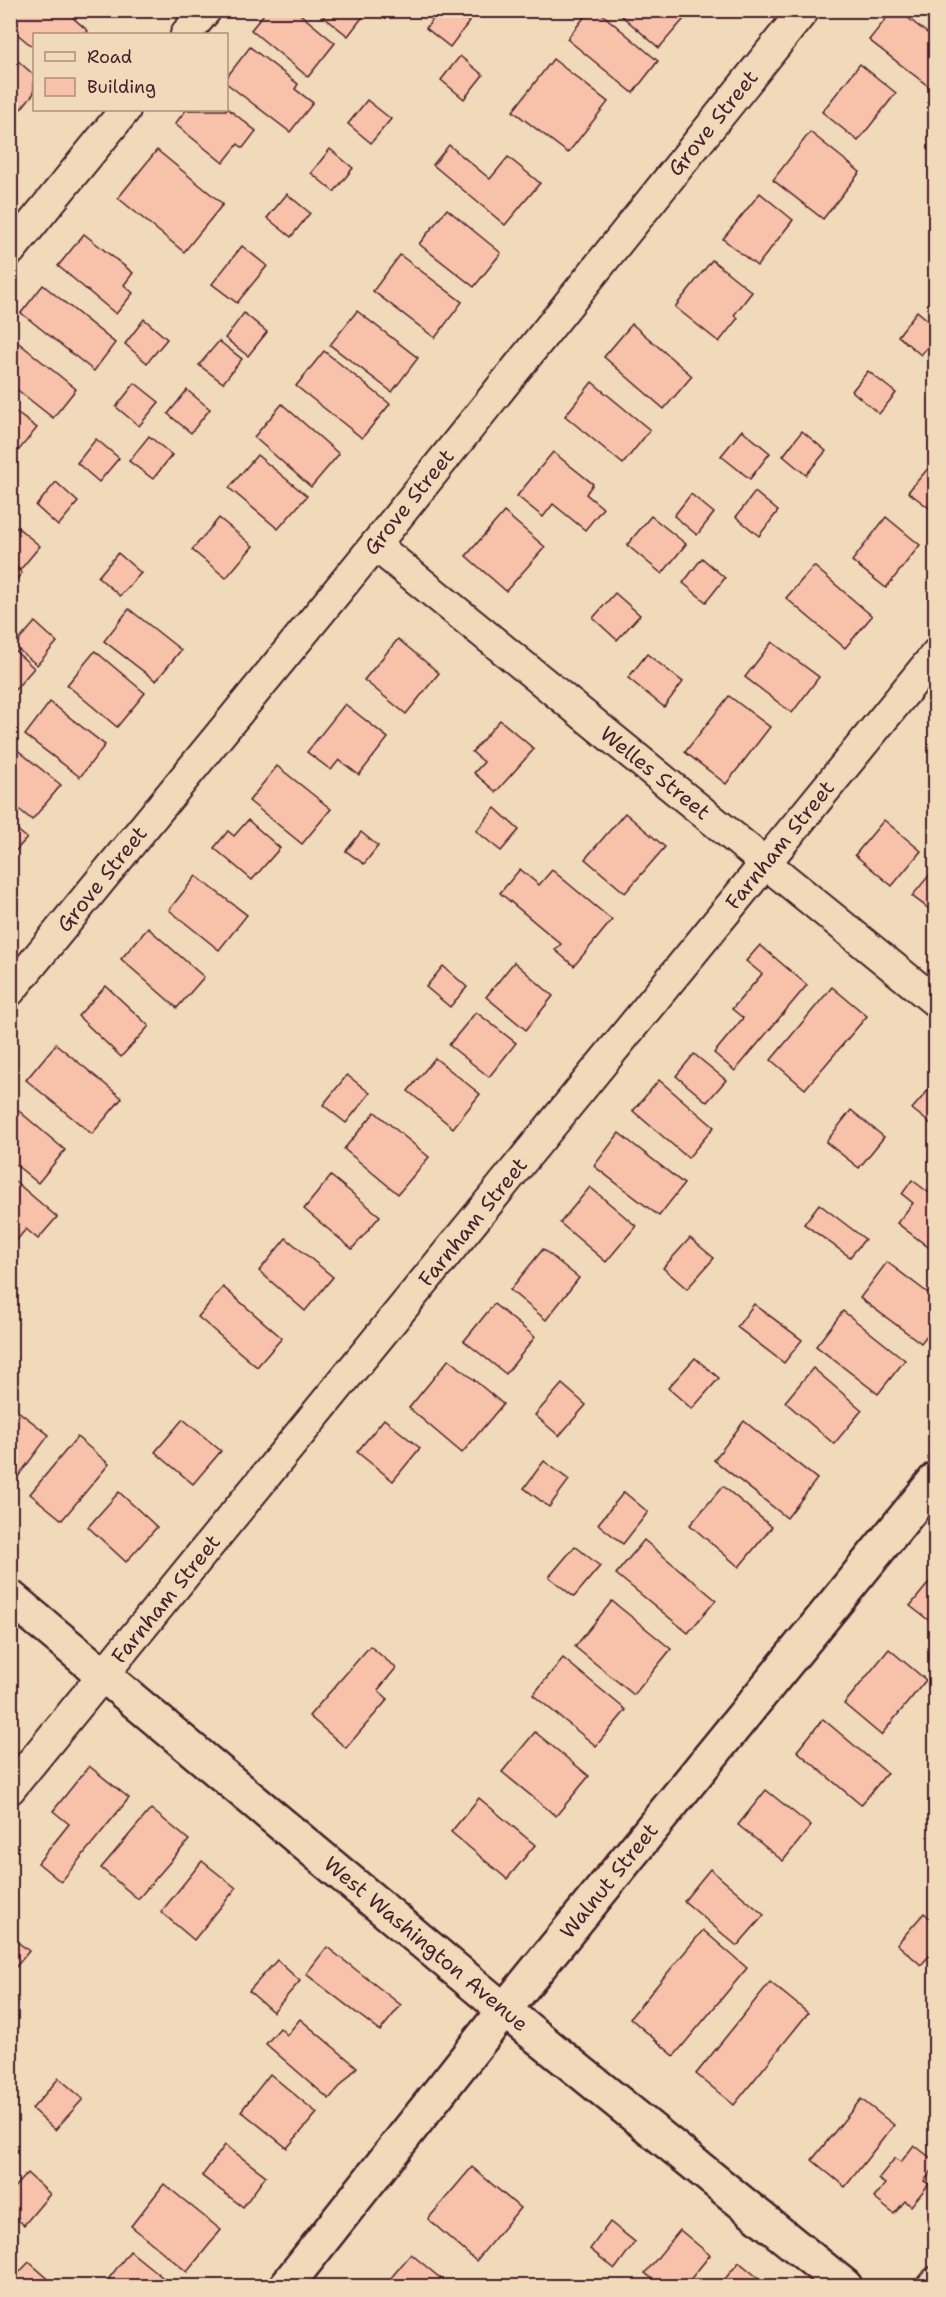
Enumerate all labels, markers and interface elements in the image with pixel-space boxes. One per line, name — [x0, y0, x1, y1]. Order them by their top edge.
legend — [33, 33, 228, 111]
text: Road — [87, 45, 132, 69]
street label: Grove Street — [662, 64, 764, 182]
text: Building — [87, 75, 156, 99]
street label: Grove Street — [358, 443, 460, 561]
street label: Welles Street — [594, 720, 716, 826]
street label: Farnham Street — [719, 775, 841, 915]
street label: Grove Street — [51, 820, 153, 938]
street label: Farnham Street — [412, 1152, 534, 1292]
street label: Farnham Street — [105, 1529, 227, 1669]
street label: Walnut Street — [554, 1817, 664, 1945]
street label: West Washington Avenue — [318, 1850, 534, 2038]

